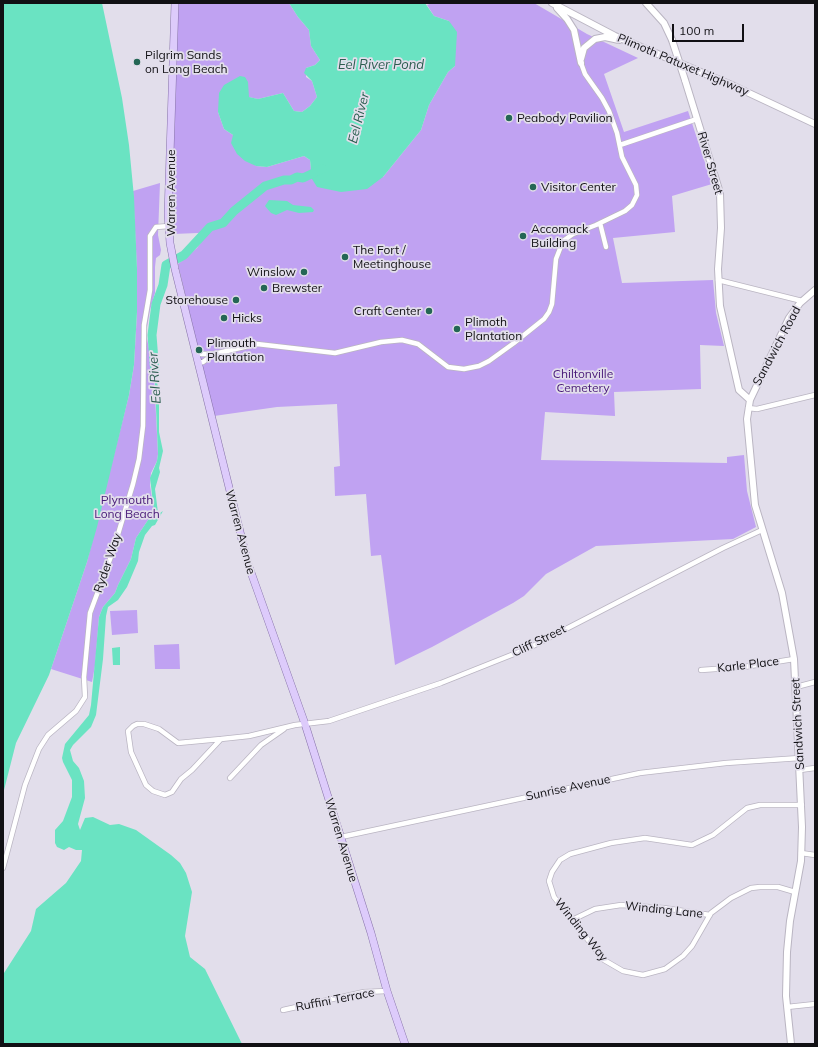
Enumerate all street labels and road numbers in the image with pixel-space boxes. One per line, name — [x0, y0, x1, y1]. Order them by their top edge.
street label: Plimoth Patuxet Highway — [615, 31, 751, 99]
street label: River Street — [694, 130, 726, 196]
street label: Warren Avenue — [164, 150, 178, 236]
street label: Sandwich Road — [750, 304, 804, 388]
street label: Warren Avenue — [222, 488, 258, 576]
street label: Ryder Way — [91, 531, 125, 595]
street label: Cliff Street — [510, 622, 568, 660]
street label: Karle Place — [716, 654, 780, 676]
street label: Sandwich Street — [788, 678, 808, 770]
street label: Sunrise Avenue — [524, 772, 612, 804]
street label: Warren Avenue — [321, 796, 361, 884]
street label: Winding Way — [551, 896, 611, 964]
street label: Winding Lane — [624, 899, 704, 921]
street label: Ruffini Terrace — [294, 985, 376, 1015]

